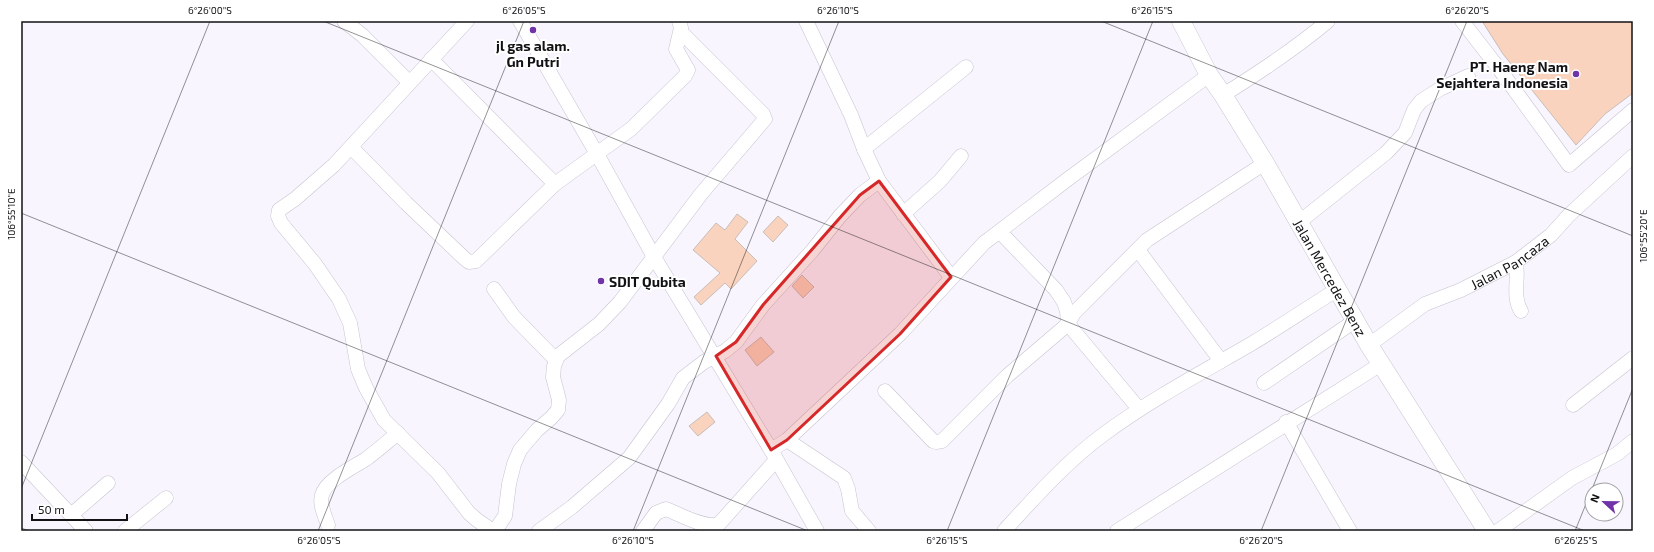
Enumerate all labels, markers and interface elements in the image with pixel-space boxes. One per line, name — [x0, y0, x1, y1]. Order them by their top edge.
text: 6°26'00"S — [188, 4, 232, 16]
text: 6°26'05"S — [502, 4, 546, 16]
text: 6°26'10"S — [817, 4, 859, 16]
text: 6°26'15"S — [1131, 4, 1173, 16]
text: 6°26'20"S — [1445, 4, 1489, 16]
marker: jl gas alam. Gn Putri — [528, 25, 538, 35]
place label: jl gas alam. Gn Putri — [496, 37, 570, 70]
place label: PT. Haeng Nam Sejahtera Indonesia — [1436, 58, 1568, 91]
marker: PT. Haeng Nam Sejahtera Indonesia — [1571, 69, 1581, 79]
text: 106°55'10"E — [5, 188, 17, 240]
text: 106°55'20"E — [1637, 209, 1649, 262]
street label: Jalan Mercedez Benz — [1290, 216, 1371, 339]
street label: Jalan Pancaza — [1467, 232, 1552, 292]
place label: SDIT Qubita — [609, 273, 686, 291]
marker: SDIT Qubita — [596, 276, 606, 286]
north arrow — [1584, 482, 1624, 522]
text: N — [1587, 492, 1602, 504]
scale bar — [32, 496, 127, 522]
text: 50 m — [38, 502, 65, 516]
text: 6°26'05"S — [297, 534, 341, 546]
text: 6°26'10"S — [612, 534, 654, 546]
text: 6°26'15"S — [926, 534, 968, 546]
text: 6°26'20"S — [1239, 534, 1283, 546]
text: 6°26'25"S — [1555, 534, 1598, 546]

